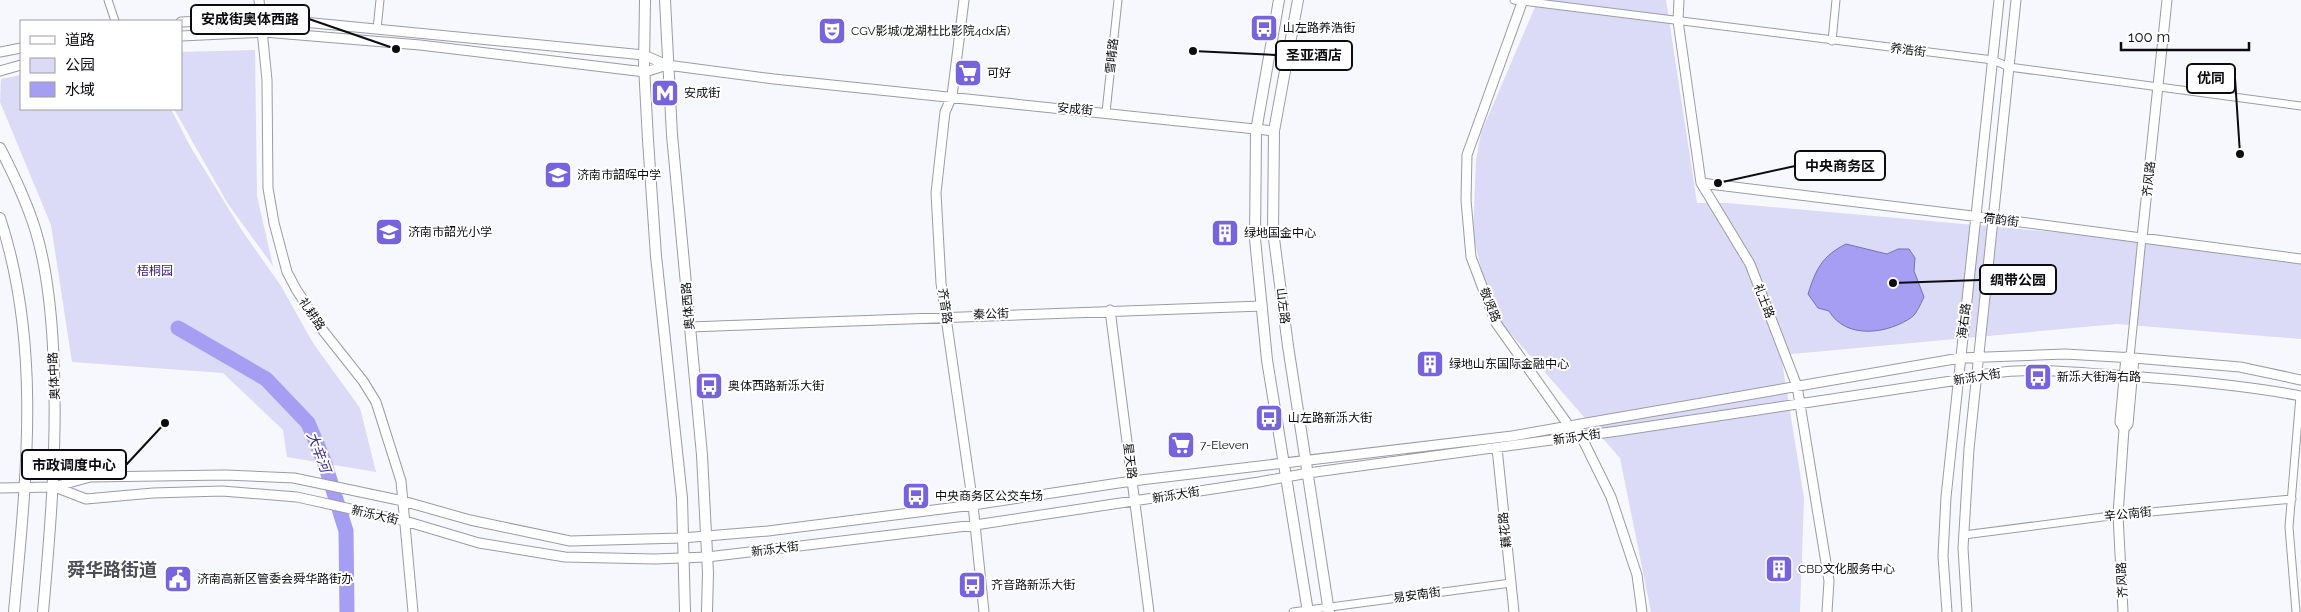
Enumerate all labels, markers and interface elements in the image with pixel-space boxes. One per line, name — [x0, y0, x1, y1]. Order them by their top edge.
callout: 安成街奥体西路 — [191, 5, 309, 34]
text: 安成街奥体西路 — [201, 11, 299, 27]
bus stop icon: 山左路养浩街 — [1249, 13, 1279, 43]
theatre icon: CGV影城(龙湖杜比影院4dx店) — [817, 16, 847, 46]
legend — [20, 20, 182, 110]
scale bar — [2121, 20, 2248, 52]
place label: 山左路养浩街 — [1283, 21, 1355, 35]
place label: CGV影城(龙湖杜比影院4dx店) — [851, 24, 1010, 38]
text: 100 m — [2128, 28, 2170, 46]
text: 道路 — [65, 31, 95, 49]
street label: 雪晴路 — [1103, 37, 1121, 75]
callout: 圣亚酒店 — [1276, 41, 1352, 70]
street label: 养浩街 — [1889, 41, 1927, 59]
text: 圣亚酒店 — [1286, 47, 1342, 63]
text: 公园 — [65, 56, 95, 74]
supermarket icon: 可好 — [953, 58, 983, 88]
callout: 优同 — [2187, 64, 2235, 93]
place label: 可好 — [987, 66, 1011, 80]
text: 优同 — [2197, 70, 2225, 86]
metro station icon: 安成街 — [650, 78, 680, 108]
text: 水域 — [65, 81, 95, 99]
place label: 安成街 — [684, 86, 720, 100]
street label: 安成街 — [1056, 100, 1094, 118]
callout: 中央商务区 — [1795, 151, 1885, 180]
text: 中央商务区 — [1805, 158, 1875, 174]
school or university icon: 济南市韶晖中学 — [543, 160, 573, 190]
street label: 齐风路 — [2140, 160, 2158, 198]
place label: 济南市韶晖中学 — [577, 168, 661, 182]
street label: 荷韵街 — [1982, 211, 2020, 229]
school or university icon: 济南市韶光小学 — [374, 217, 404, 247]
building icon: 绿地国金中心 — [1210, 218, 1240, 248]
place label: 济南市韶光小学 — [408, 225, 492, 239]
place label: 绿地国金中心 — [1244, 226, 1316, 240]
park label: 梧桐园 — [137, 264, 173, 278]
callout: 绸带公园 — [1980, 265, 2056, 294]
text: 绸带公园 — [1990, 272, 2046, 288]
street label: 奥体西路 — [679, 281, 697, 331]
street label: 礼士路 — [1751, 282, 1777, 320]
street label: 敬贤路 — [1477, 286, 1503, 324]
street label: 齐音路 — [936, 287, 954, 325]
street label: 山左路 — [1274, 287, 1292, 325]
street label: 礼耕路 — [296, 295, 328, 333]
street label: 海右路 — [1955, 302, 1973, 340]
street label: 秦公街 — [973, 306, 1009, 322]
building icon: 绿地山东国际金融中心 — [1415, 349, 1445, 379]
street label: 奥体中路 — [46, 352, 62, 400]
place label: 绿地山东国际金融中心 — [1449, 357, 1569, 371]
bus stop icon: 新泺大街海右路 — [2023, 362, 2053, 392]
street label: 新泺大街 — [1952, 366, 2002, 388]
place label: 新泺大街海右路 — [2057, 370, 2141, 384]
bus stop icon: 奥体西路新泺大街 — [694, 371, 724, 401]
place label: 奥体西路新泺大街 — [728, 379, 824, 393]
bus stop icon: 山左路新泺大街 — [1254, 403, 1284, 433]
place label: 山左路新泺大街 — [1288, 411, 1372, 425]
street label: 新泺大街 — [1552, 427, 1602, 447]
water label: 大辛河 — [304, 430, 335, 477]
supermarket icon: 7-Eleven — [1166, 430, 1196, 460]
place label: 7-Eleven — [1200, 438, 1249, 452]
street label: 星天路 — [1121, 442, 1139, 480]
callout: 市政调度中心 — [22, 450, 126, 479]
text: 市政调度中心 — [32, 457, 116, 473]
bus stop icon: 中央商务区公交车场 — [901, 481, 931, 511]
street label: 新泺大街 — [1151, 484, 1201, 506]
place label: 中央商务区公交车场 — [935, 489, 1043, 503]
street label: 新泺大街 — [350, 503, 400, 527]
street label: 辛公南街 — [2103, 505, 2153, 523]
street label: 藕花路 — [1496, 511, 1514, 549]
street label: 新泺大街 — [750, 539, 800, 559]
building icon: CBD文化服务中心 — [1764, 554, 1794, 584]
district label: 舜华路街道 — [67, 559, 157, 580]
place label: CBD文化服务中心 — [1798, 562, 1895, 576]
street label: 齐风路 — [2114, 562, 2130, 598]
public building icon: 济南高新区管委会舜华路街办 — [163, 564, 193, 594]
bus stop icon: 齐音路新泺大街 — [957, 570, 987, 600]
place label: 济南高新区管委会舜华路街办 — [197, 572, 353, 586]
place label: 齐音路新泺大街 — [991, 578, 1075, 592]
street label: 易安南街 — [1392, 585, 1442, 605]

